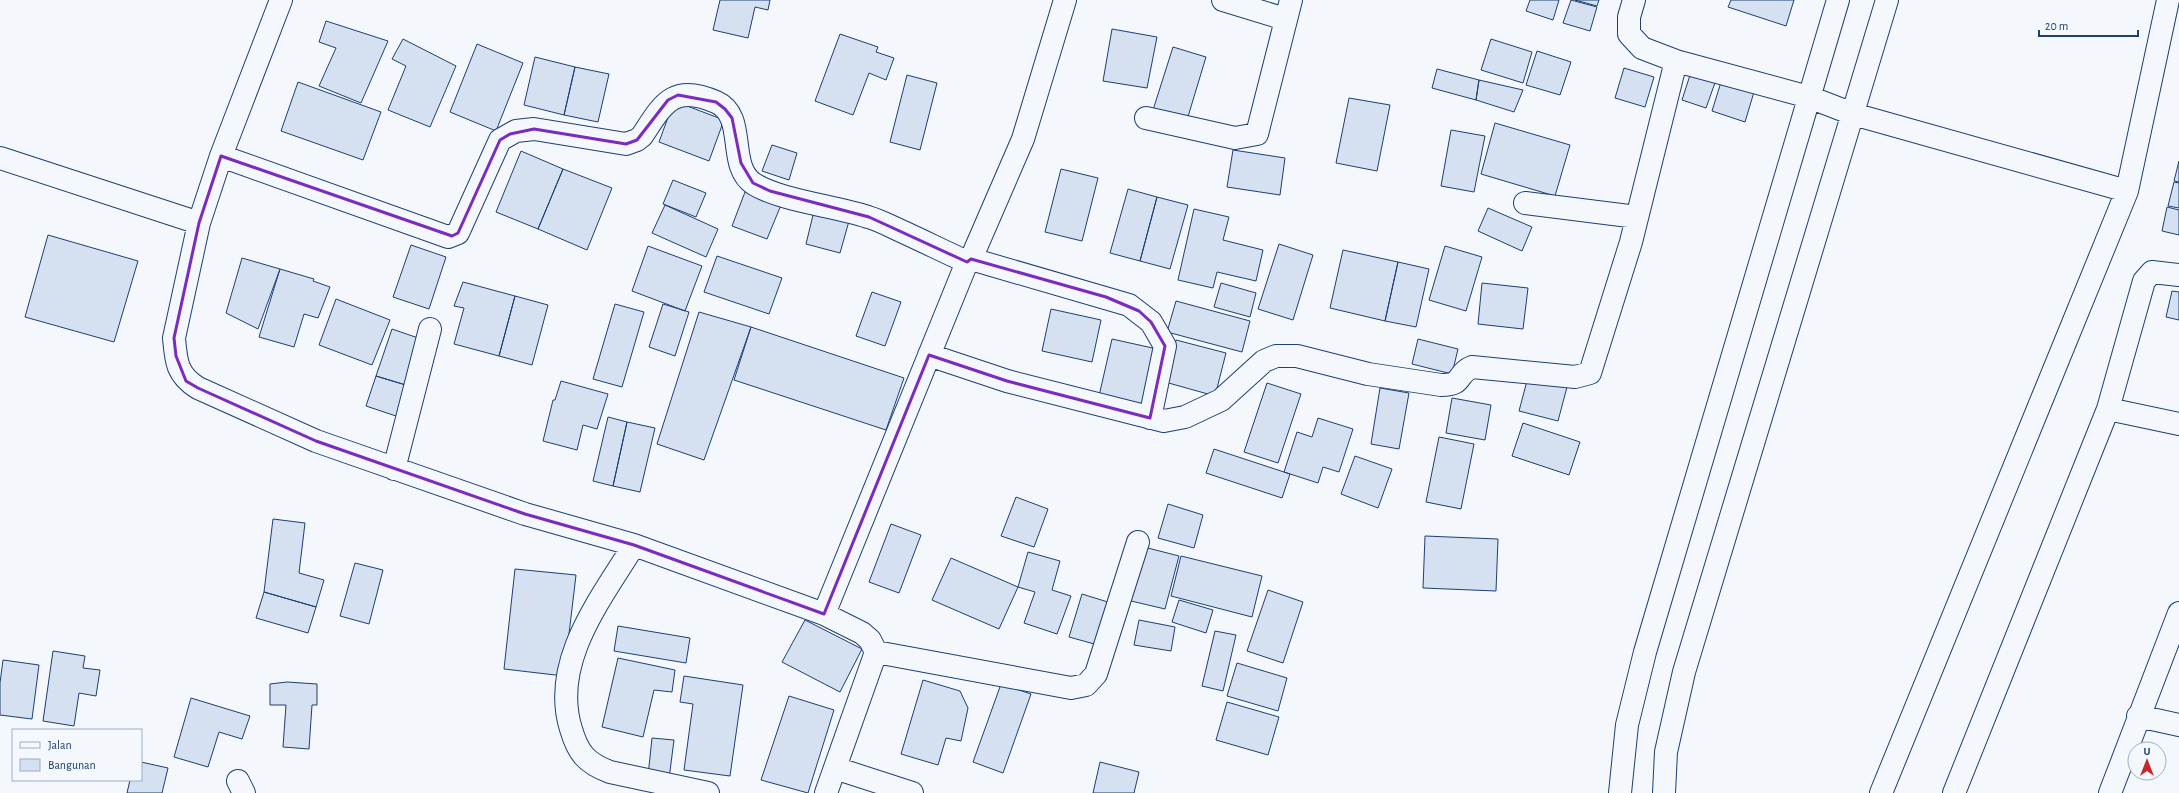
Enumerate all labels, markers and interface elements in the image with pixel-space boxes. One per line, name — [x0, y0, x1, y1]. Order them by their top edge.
scale bar — [2039, 12, 2138, 38]
text: 20 m — [2045, 20, 2068, 32]
legend — [12, 729, 142, 781]
text: Jalan — [48, 739, 72, 751]
north arrow — [2127, 741, 2167, 781]
text: U — [2143, 746, 2151, 757]
text: Bangunan — [48, 759, 96, 771]

